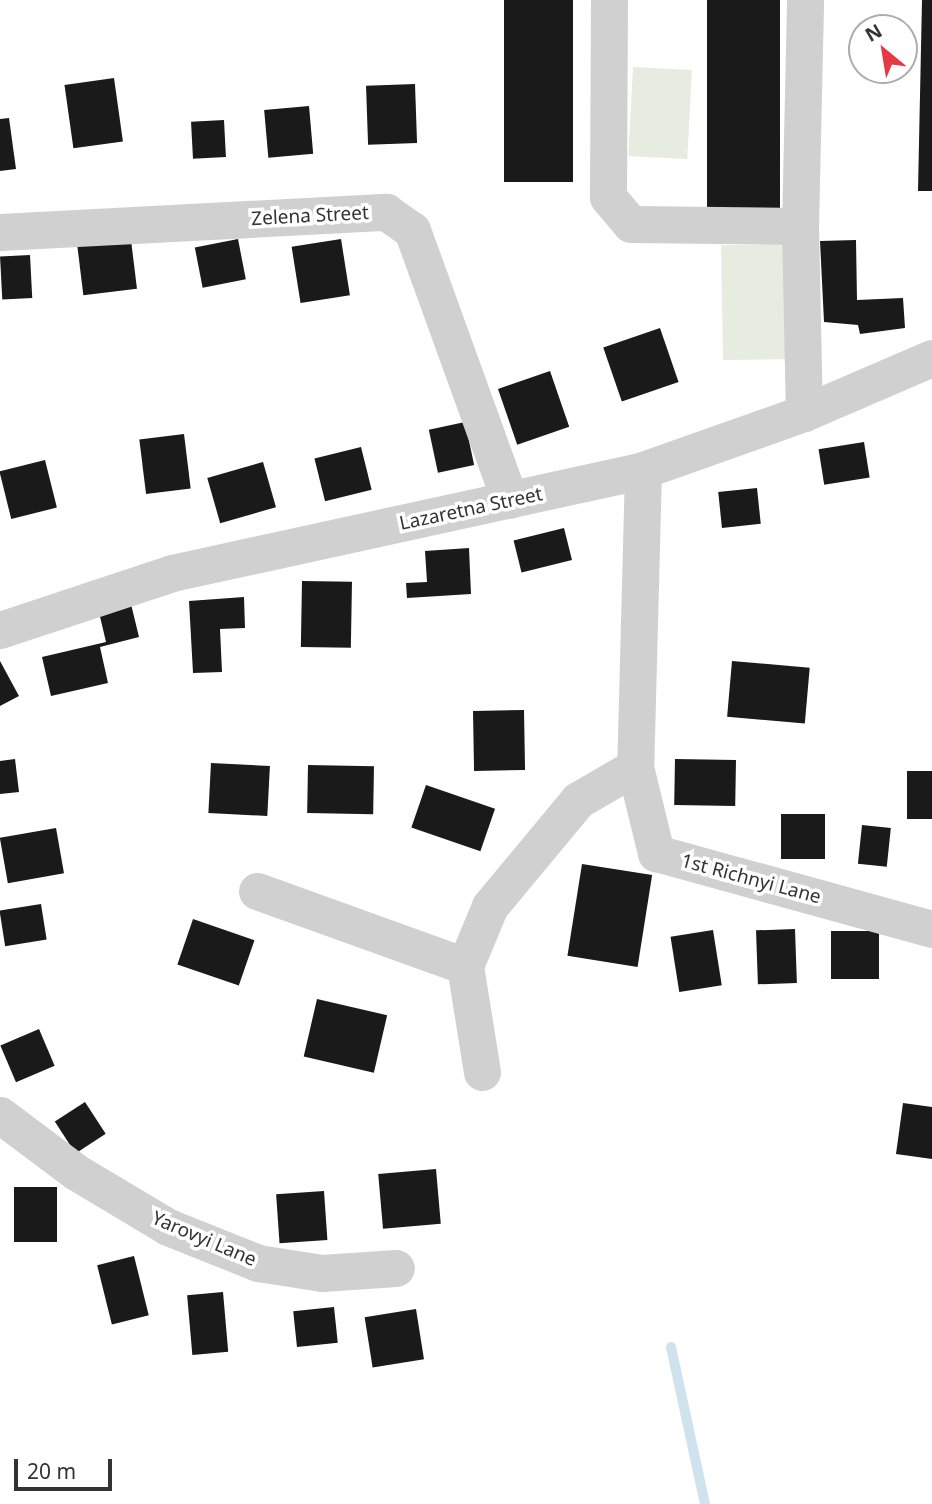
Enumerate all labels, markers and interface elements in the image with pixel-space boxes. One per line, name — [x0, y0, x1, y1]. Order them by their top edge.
north arrow — [848, 14, 918, 84]
text: N — [860, 17, 887, 48]
street label: Zelena Street — [251, 202, 369, 230]
street label: Lazaretna Street — [397, 483, 545, 535]
street label: 1st Richnyi Lane — [679, 849, 823, 909]
street label: Yarovyi Lane — [148, 1207, 260, 1271]
scale bar — [18, 1444, 116, 1488]
text: 20 m — [27, 1457, 76, 1485]

